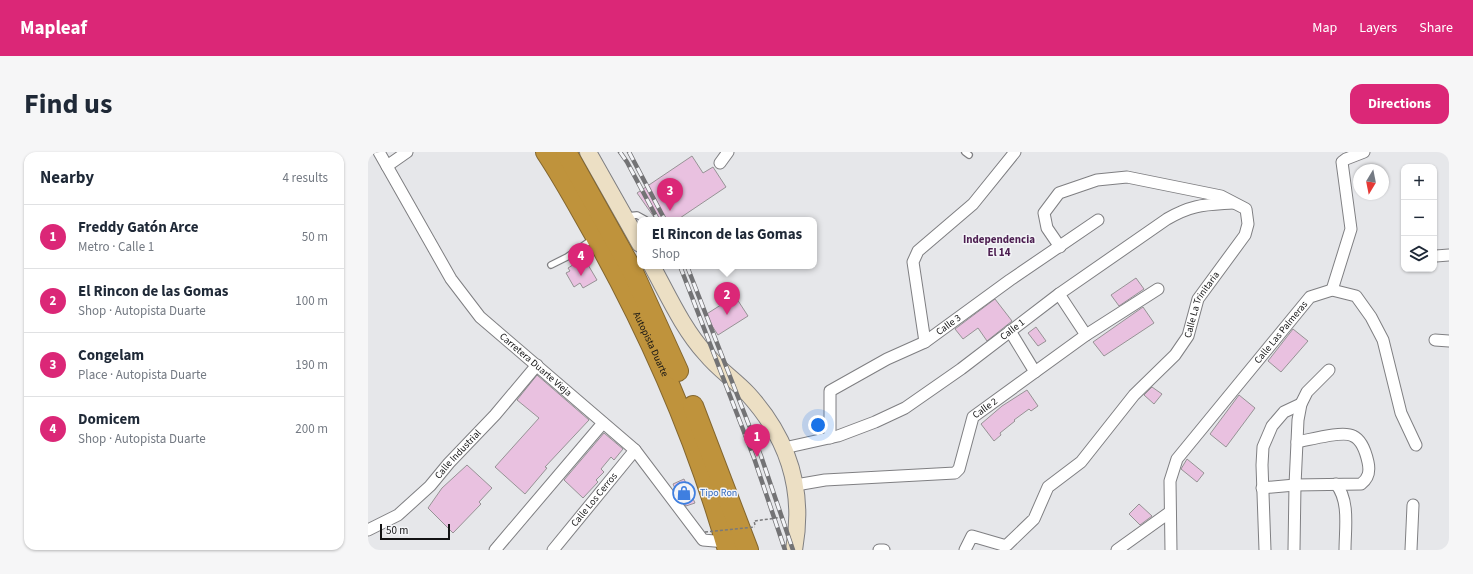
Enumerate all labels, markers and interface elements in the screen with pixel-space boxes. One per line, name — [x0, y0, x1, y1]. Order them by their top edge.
text: Mapleaf — [20, 15, 87, 42]
text: Map — [1312, 18, 1337, 38]
text: Layers — [1359, 18, 1397, 38]
text: Share — [1419, 18, 1453, 38]
text: Find us — [24, 84, 112, 124]
button: Directions — [1350, 84, 1449, 124]
north arrow — [1353, 164, 1389, 200]
map controls — [1401, 164, 1437, 272]
button: + — [1401, 164, 1437, 200]
text: Nearby — [40, 166, 94, 190]
text: 4 results — [283, 169, 328, 187]
pin: 3 — [657, 178, 683, 211]
button: − — [1401, 200, 1437, 236]
text: Freddy Gatón Arce — [78, 217, 199, 238]
popup — [637, 217, 817, 269]
text: El Rincon de las Gomas — [652, 224, 802, 245]
text: 1 — [50, 228, 56, 246]
text: 50 m — [302, 228, 328, 246]
district label: Independencia El 14 — [963, 232, 1035, 260]
button: layers — [1401, 236, 1437, 272]
text: Metro · Calle 1 — [78, 238, 154, 256]
pin: 4 — [568, 243, 594, 276]
text: Shop — [652, 245, 680, 263]
street label: Calle La Trinitaria — [1181, 269, 1223, 340]
text: El Rincon de las Gomas — [78, 281, 228, 302]
pin: 2 — [714, 282, 740, 315]
text: 2 — [50, 292, 56, 310]
text: 100 m — [295, 292, 328, 310]
street label: Calle Las Palmeras — [1251, 298, 1311, 367]
text: Shop · Autopista Duarte — [78, 302, 206, 320]
street label: Autopista Duarte — [630, 309, 672, 379]
street label: Calle 3 — [933, 311, 964, 339]
street label: Calle 1 — [997, 316, 1028, 344]
street label: Carretera Duarte Vieja — [496, 330, 575, 400]
text: Congelam — [78, 345, 144, 366]
text: 3 — [50, 356, 56, 374]
text: 190 m — [295, 356, 328, 374]
text: Place · Autopista Duarte — [78, 366, 207, 384]
street label: Calle 2 — [970, 394, 1000, 422]
text: Domicem — [78, 409, 140, 430]
your location — [808, 415, 828, 435]
text: 4 — [50, 420, 56, 438]
text: 200 m — [295, 420, 328, 438]
pin: 1 — [744, 424, 770, 457]
street label: Calle Industrial — [431, 426, 485, 482]
text: Shop · Autopista Duarte — [78, 430, 206, 448]
street label: Calle Los Cerros — [568, 470, 621, 530]
shop icon: Tipo Ron — [671, 480, 697, 506]
place label: Tipo Ron — [700, 486, 737, 500]
scale bar — [380, 522, 450, 541]
text: 50 m — [386, 523, 408, 538]

